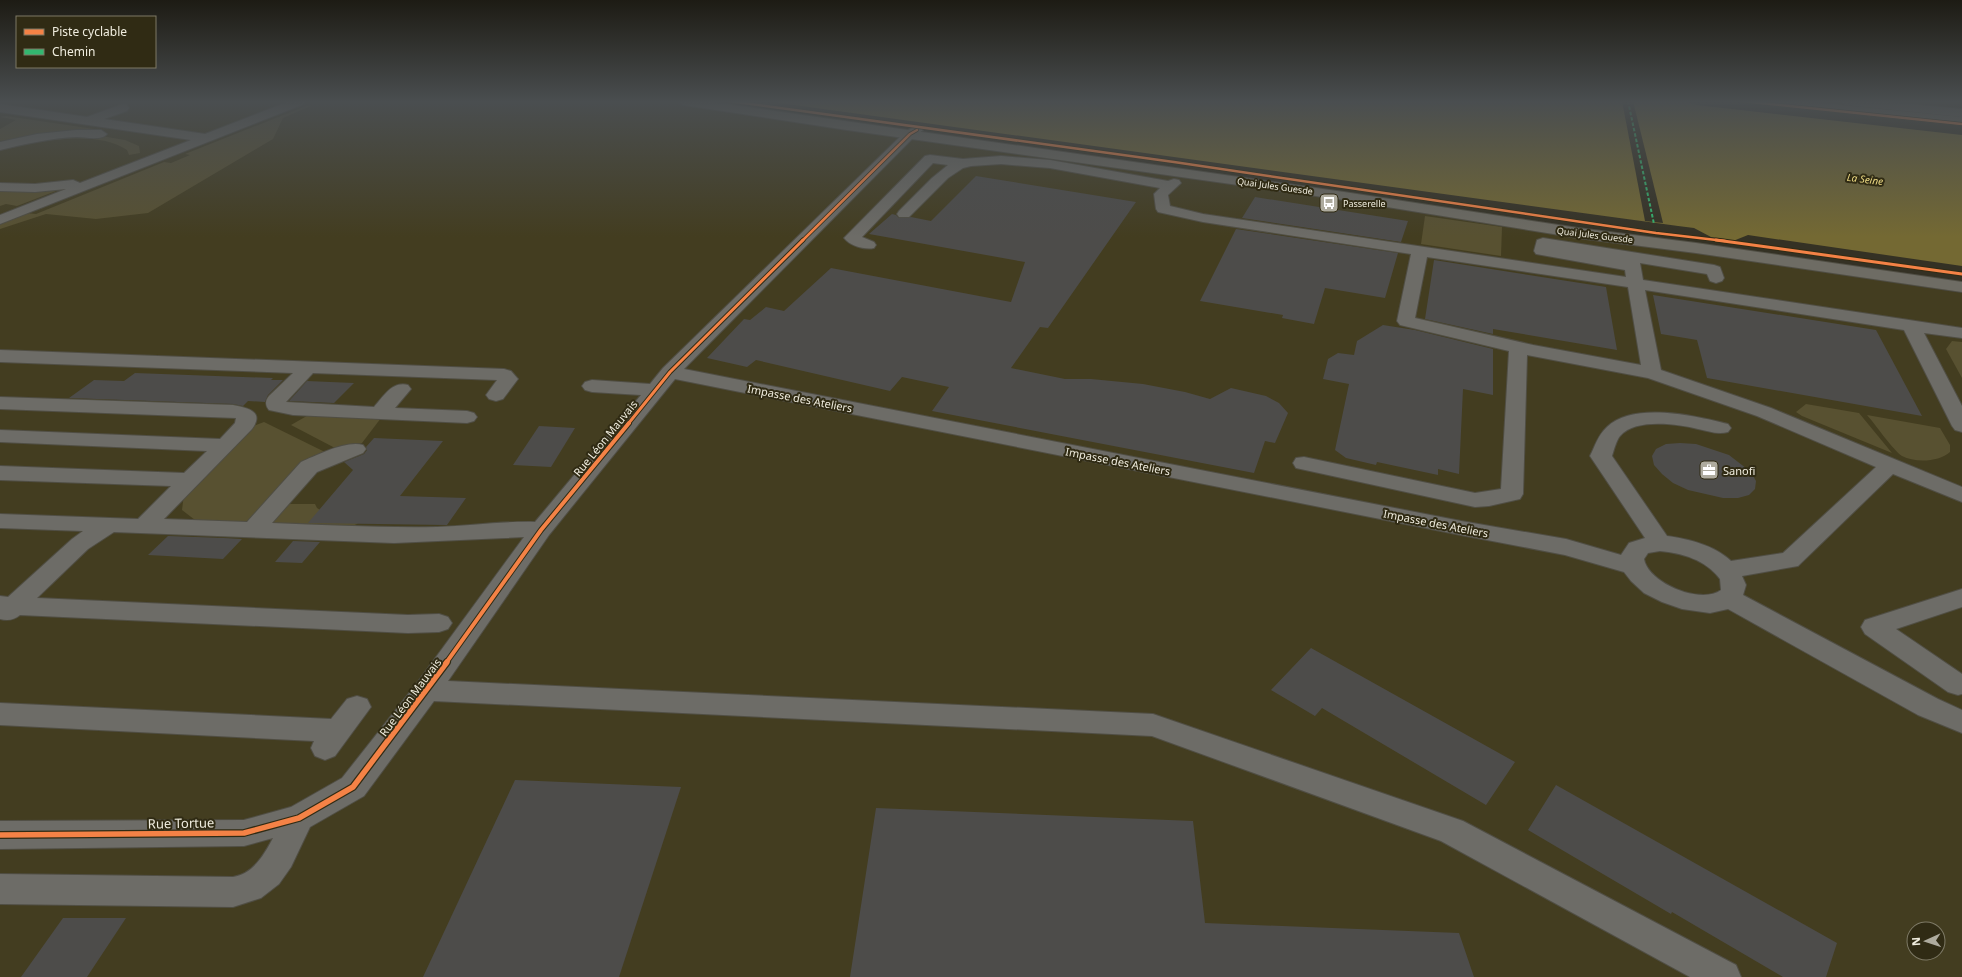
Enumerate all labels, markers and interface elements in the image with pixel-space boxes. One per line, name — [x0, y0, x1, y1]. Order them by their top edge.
legend — [16, 16, 156, 68]
text: Piste cyclable — [52, 23, 127, 40]
text: Chemin — [52, 43, 96, 60]
water label: La Seine — [1846, 170, 1884, 188]
street label: Quai Jules Guesde — [1236, 174, 1314, 198]
bus stop icon: Passerelle — [1318, 192, 1340, 214]
place label: Passerelle — [1343, 197, 1386, 210]
street label: Quai Jules Guesde — [1556, 224, 1634, 246]
street label: Impasse des Ateliers — [746, 380, 854, 416]
street label: Rue Léon Mauvais — [570, 397, 640, 479]
street label: Impasse des Ateliers — [1064, 443, 1172, 479]
office icon: Sanofi — [1698, 459, 1720, 481]
place label: Sanofi — [1723, 463, 1755, 478]
street label: Impasse des Ateliers — [1382, 505, 1490, 541]
street label: Rue Léon Mauvais — [376, 655, 444, 739]
street label: Rue Tortue — [148, 813, 214, 833]
north arrow — [1906, 921, 1946, 961]
text: N — [1908, 937, 1923, 946]

